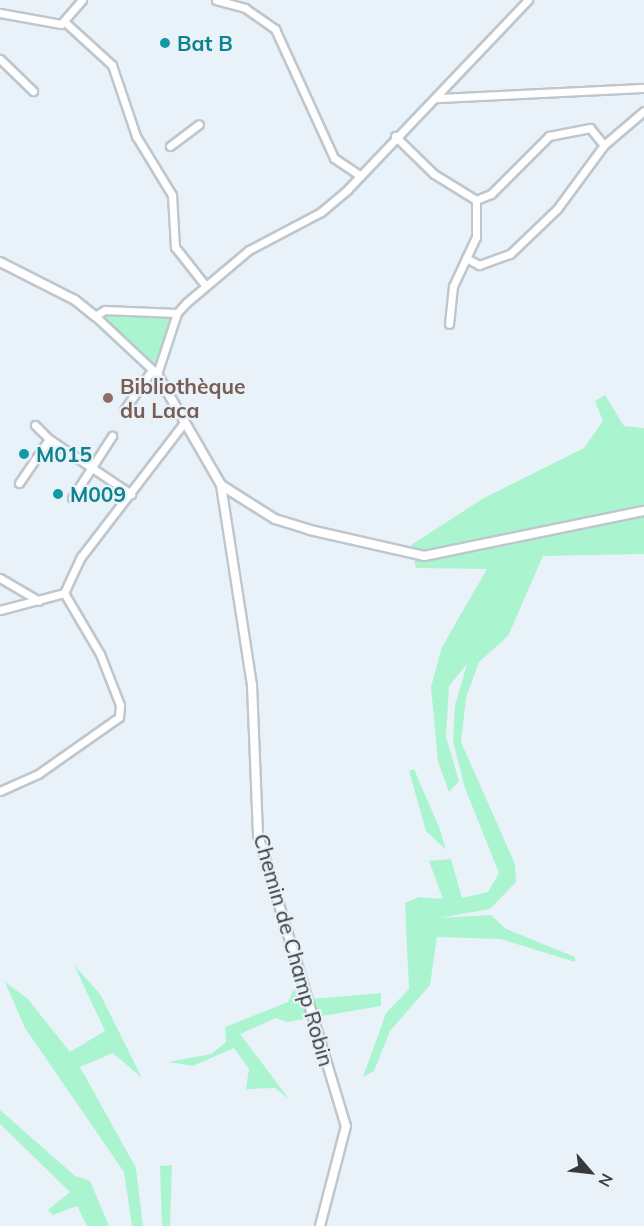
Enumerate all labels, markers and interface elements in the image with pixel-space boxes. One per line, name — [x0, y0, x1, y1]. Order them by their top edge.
place label: Bat B — [177, 30, 233, 56]
marker: Bat B — [158, 36, 172, 50]
place label: Bibliothèque du Laca — [120, 373, 245, 423]
marker: Bibliothèque du Laca — [101, 391, 115, 405]
place label: M015 — [36, 441, 92, 467]
marker: M015 — [17, 447, 31, 461]
place label: M009 — [70, 481, 126, 507]
marker: M009 — [51, 487, 65, 501]
street label: Chemin de Champ Robin — [249, 831, 339, 1069]
north arrow — [560, 1142, 620, 1202]
text: N — [594, 1170, 618, 1190]

